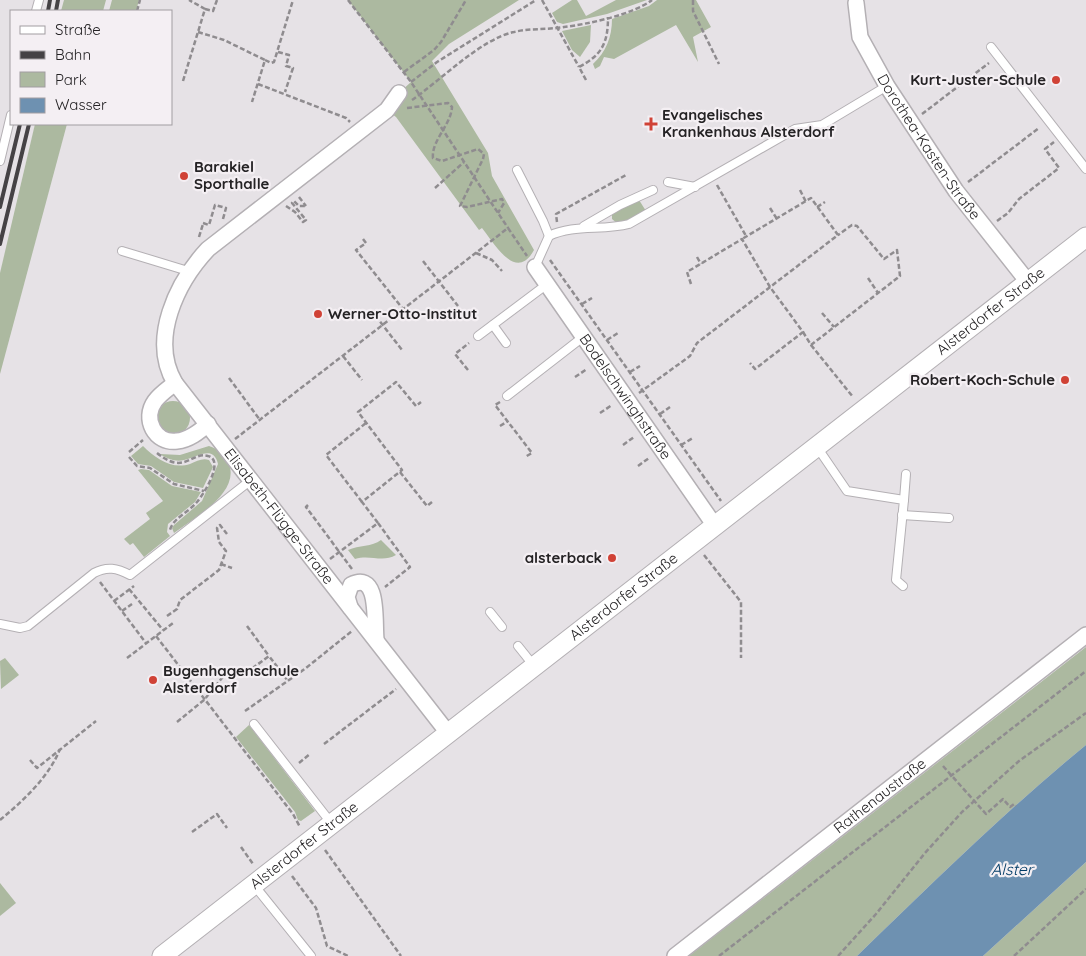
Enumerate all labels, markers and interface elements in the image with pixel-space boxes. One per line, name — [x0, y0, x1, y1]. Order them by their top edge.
legend — [10, 10, 172, 125]
text: Straße — [55, 20, 101, 39]
text: Bahn — [55, 45, 91, 64]
text: Park — [55, 70, 87, 89]
place label: Kurt-Juster-Schule — [910, 70, 1046, 89]
street label: Dorothea-Kasten-Straße — [873, 71, 985, 223]
marker: Kurt-Juster-Schule — [1050, 74, 1062, 86]
text: Wasser — [55, 95, 107, 114]
place label: Evangelisches Krankenhaus Alsterdorf — [662, 105, 835, 141]
marker: Evangelisches Krankenhaus Alsterdorf — [644, 117, 658, 131]
place label: Barakiel Sporthalle — [194, 157, 270, 193]
marker: Barakiel Sporthalle — [178, 170, 190, 182]
street label: Alsterdorfer Straße — [932, 263, 1048, 359]
place label: Werner-Otto-Institut — [328, 304, 477, 323]
marker: Werner-Otto-Institut — [312, 308, 324, 320]
street label: Bodelschwinghstraße — [575, 330, 676, 463]
place label: Robert-Koch-Schule — [910, 370, 1055, 389]
marker: Robert-Koch-Schule — [1059, 374, 1071, 386]
street label: Elisabeth-Flügge-Straße — [220, 444, 338, 588]
place label: alsterback — [525, 548, 602, 567]
street label: Alsterdorfer Straße — [565, 548, 681, 644]
marker: alsterback — [606, 552, 618, 564]
place label: Bugenhagenschule Alsterdorf — [163, 661, 299, 697]
marker: Bugenhagenschule Alsterdorf — [147, 674, 159, 686]
street label: Rathenaustraße — [830, 754, 930, 838]
street label: Alsterdorfer Straße — [246, 797, 362, 893]
water label: Alster — [991, 859, 1035, 879]

